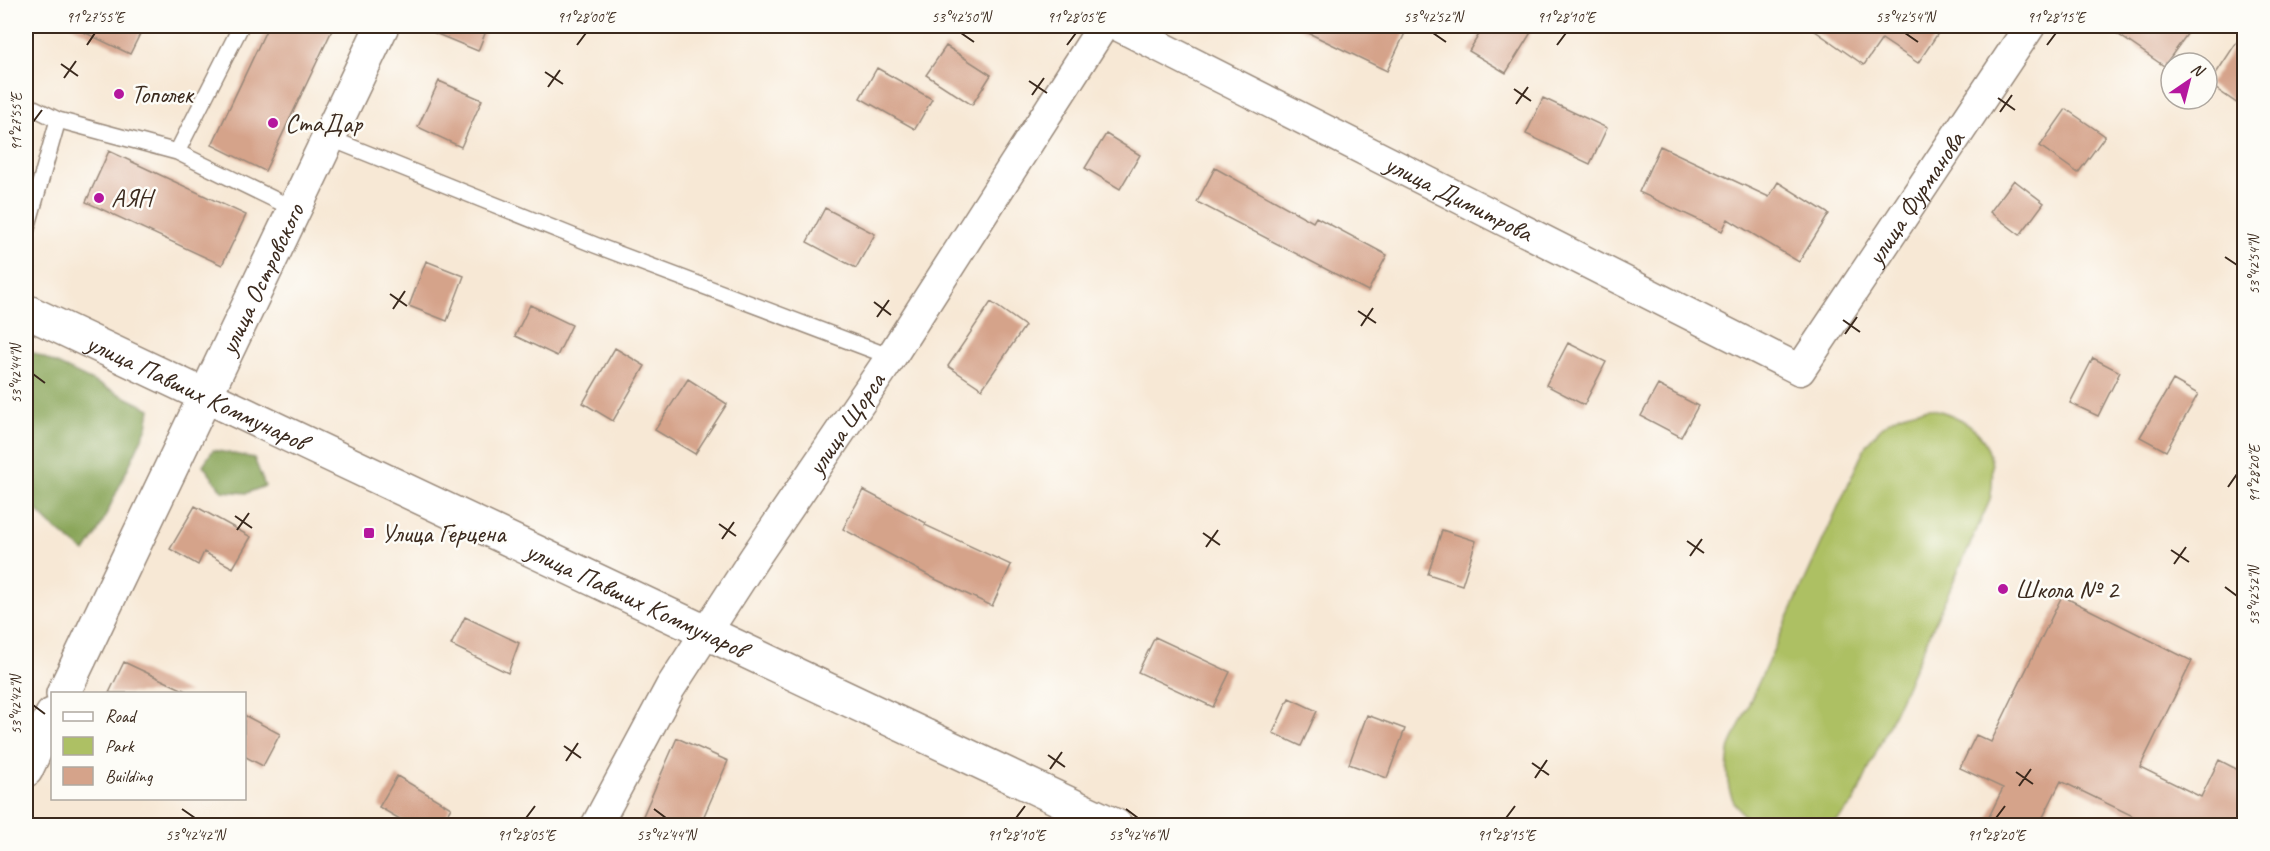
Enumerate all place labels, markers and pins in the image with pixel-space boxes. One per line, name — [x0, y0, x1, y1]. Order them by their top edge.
place label: Тополек — [131, 78, 194, 111]
marker: Тополек — [112, 87, 126, 101]
place label: СтаДар — [285, 107, 364, 140]
marker: СтаДар — [266, 116, 280, 130]
place label: АЯН — [111, 182, 156, 215]
marker: АЯН — [92, 191, 106, 205]
place label: Улица Герцена — [381, 517, 507, 550]
marker: Улица Герцена — [362, 526, 376, 540]
place label: Школа № 2 — [2015, 573, 2120, 606]
marker: Школа № 2 — [1996, 582, 2010, 596]

